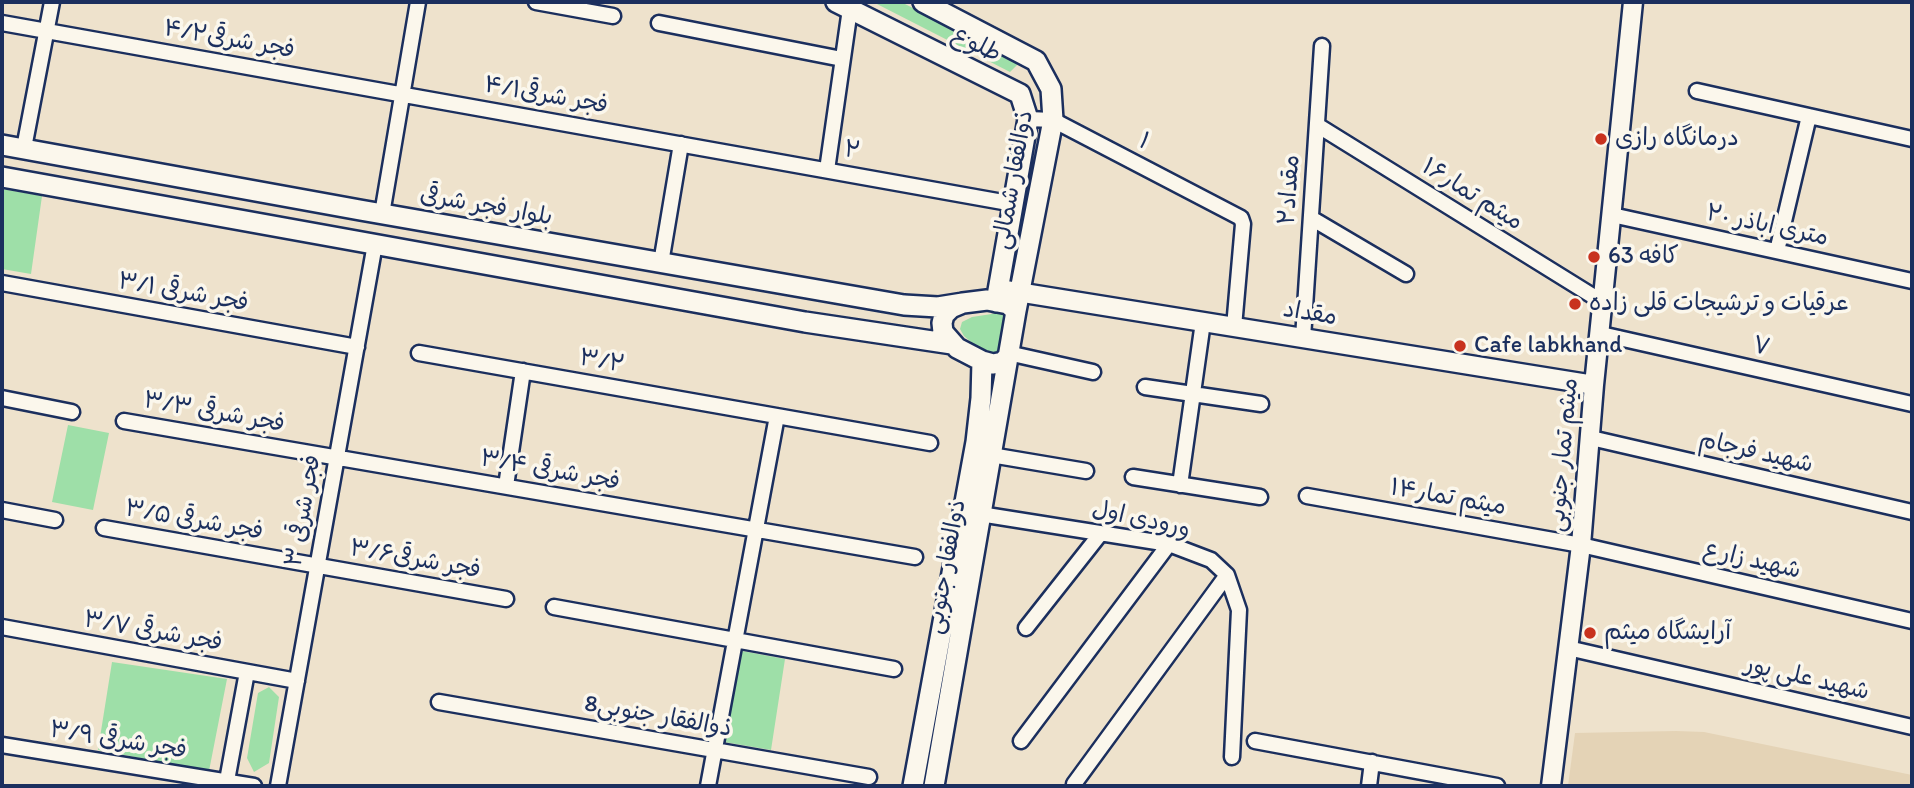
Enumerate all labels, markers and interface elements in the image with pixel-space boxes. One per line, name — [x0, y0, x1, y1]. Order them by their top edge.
street label: فجر شرقی۴/۲ — [161, 14, 297, 66]
street label: طلوع — [946, 20, 1006, 70]
street label: فجر شرقی۴/۱ — [482, 71, 610, 121]
street label: ذوالفقار شمالی — [988, 108, 1040, 252]
place label: درمانگاه رازی — [1615, 125, 1739, 153]
street label: ۱ — [1133, 127, 1155, 157]
marker: درمانگاه رازی — [1593, 131, 1609, 147]
street label: ۲ — [842, 135, 862, 167]
street label: میثم تمار۱۶ — [1416, 153, 1528, 237]
street label: مقداد۲ — [1273, 154, 1307, 226]
street label: بلوار فجر شرقی — [417, 181, 555, 233]
street label: ۲۰ متری اباذر — [1703, 199, 1831, 253]
place label: کافه 63 — [1608, 243, 1679, 271]
marker: کافه 63 — [1586, 249, 1602, 265]
street label: ۳/۱ فجر شرقی — [115, 267, 251, 319]
place label: عرقیات و ترشیجات قلی زاده — [1589, 290, 1849, 318]
street label: مقداد — [1281, 296, 1339, 332]
marker: عرقیات و ترشیجات قلی زاده — [1567, 296, 1583, 312]
street label: ۷ — [1750, 331, 1772, 363]
place label: Cafe labkhand — [1474, 332, 1622, 360]
marker: Cafe labkhand — [1452, 338, 1468, 354]
street label: ۳/۲ — [577, 344, 627, 380]
street label: میثم تمار جنوبی — [1543, 377, 1585, 533]
street label: ۳/۳ فجر شرقی — [141, 386, 287, 440]
street label: شهید فرجام — [1696, 426, 1816, 480]
street label: ۳/۴ فجر شرقی — [478, 445, 622, 497]
street label: ۳ فجر شرقی — [280, 453, 328, 569]
street label: میثم تمار۱۴ — [1388, 474, 1508, 522]
street label: ۳/۵ فجر شرقی — [123, 495, 265, 547]
street label: ورودی اول — [1089, 496, 1193, 544]
street label: ذوالفقار جنوبی — [921, 498, 973, 636]
street label: فجر شرقی۳/۶ — [347, 534, 483, 586]
street label: شهید زارع — [1700, 536, 1804, 586]
street label: ۳/۷ فجر شرقی — [81, 606, 225, 658]
place label: آرایشگاه میثم — [1604, 619, 1731, 647]
marker: آرایشگاه میثم — [1582, 625, 1598, 641]
street label: شهید علی پور — [1742, 651, 1872, 707]
street label: 8ذوالفقار جنوبی — [582, 690, 734, 744]
street label: ۳/۹ فجر شرقی — [47, 716, 189, 766]

